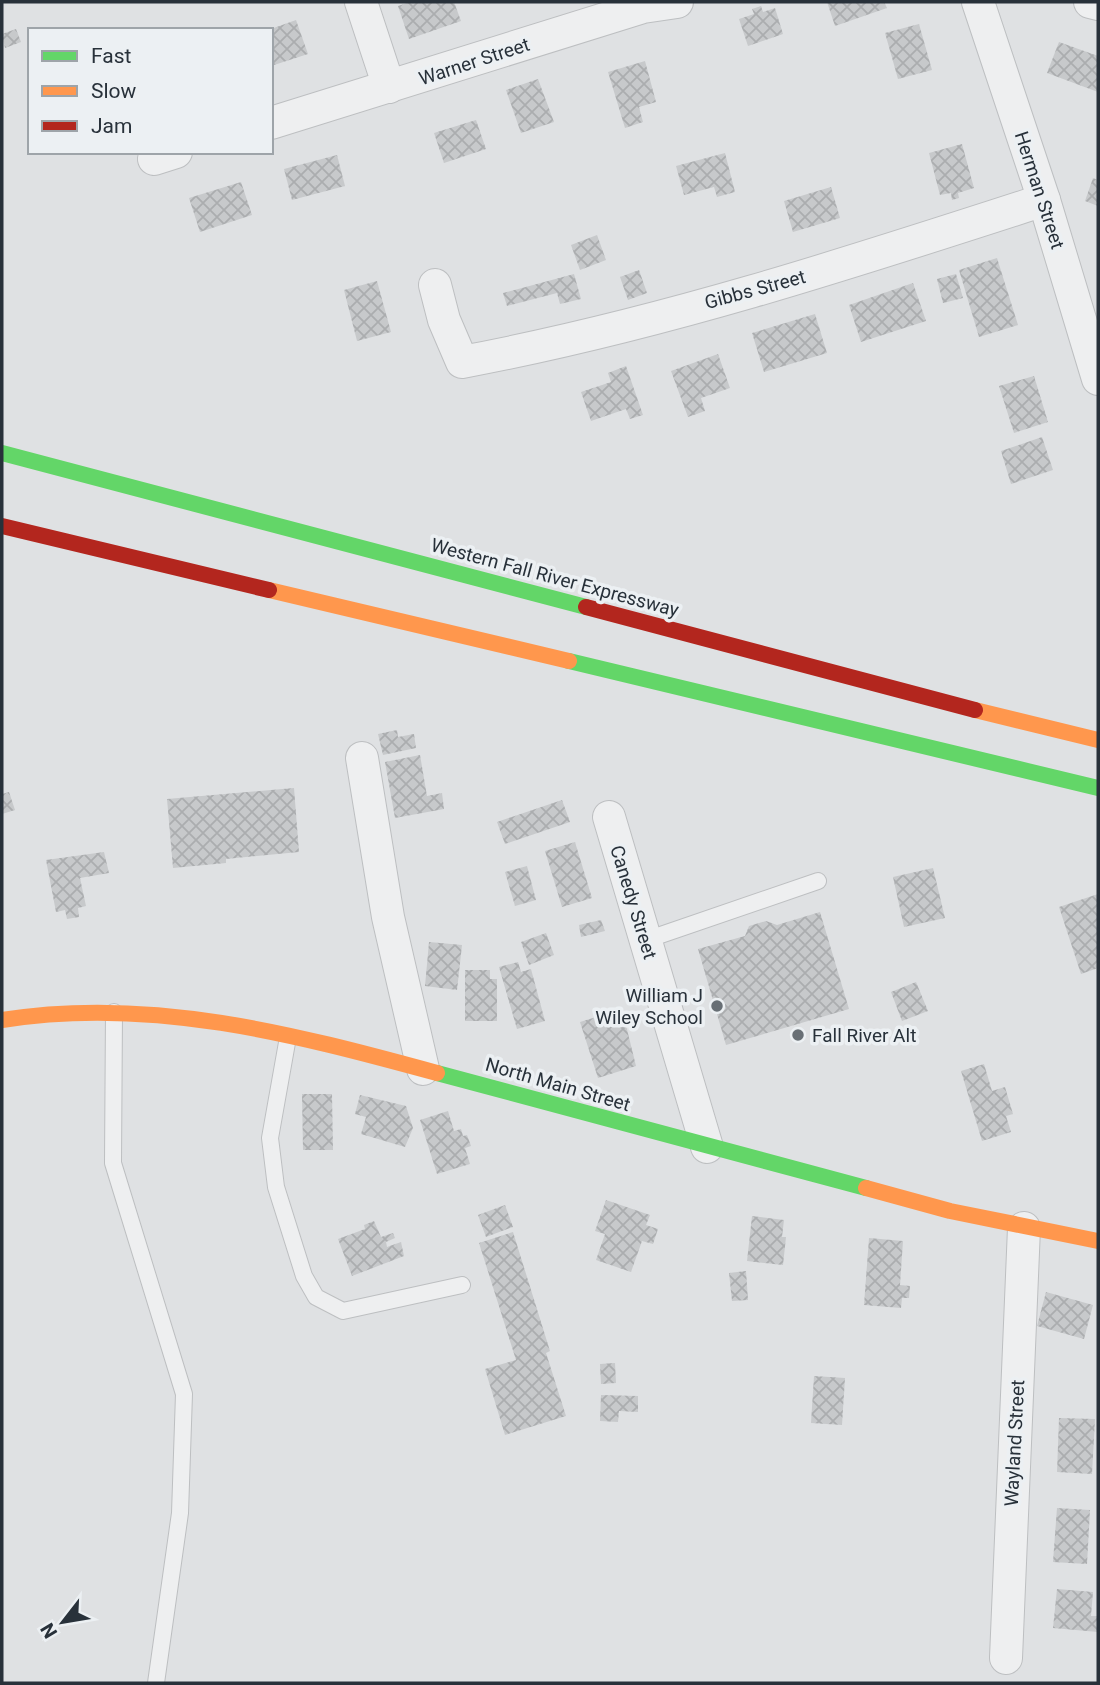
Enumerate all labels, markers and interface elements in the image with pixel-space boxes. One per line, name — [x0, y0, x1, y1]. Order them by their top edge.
legend — [28, 28, 273, 154]
street label: Warner Street — [416, 33, 532, 90]
text: Fast — [91, 44, 132, 68]
text: Slow — [91, 79, 137, 103]
text: Jam — [91, 114, 132, 138]
street label: Herman Street — [1010, 128, 1069, 252]
street label: Gibbs Street — [702, 265, 808, 314]
street label: Western Fall River Expressway — [428, 533, 681, 622]
street label: Canedy Street — [605, 842, 662, 962]
place label: William J Wiley School — [595, 984, 703, 1029]
marker: William J Wiley School — [709, 998, 725, 1014]
place label: Fall River Alt — [812, 1024, 916, 1047]
marker: Fall River Alt — [790, 1027, 806, 1043]
street label: North Main Street — [483, 1053, 633, 1116]
street label: Wayland Street — [1000, 1379, 1029, 1507]
north arrow — [28, 1587, 98, 1657]
text: N — [36, 1619, 62, 1642]

